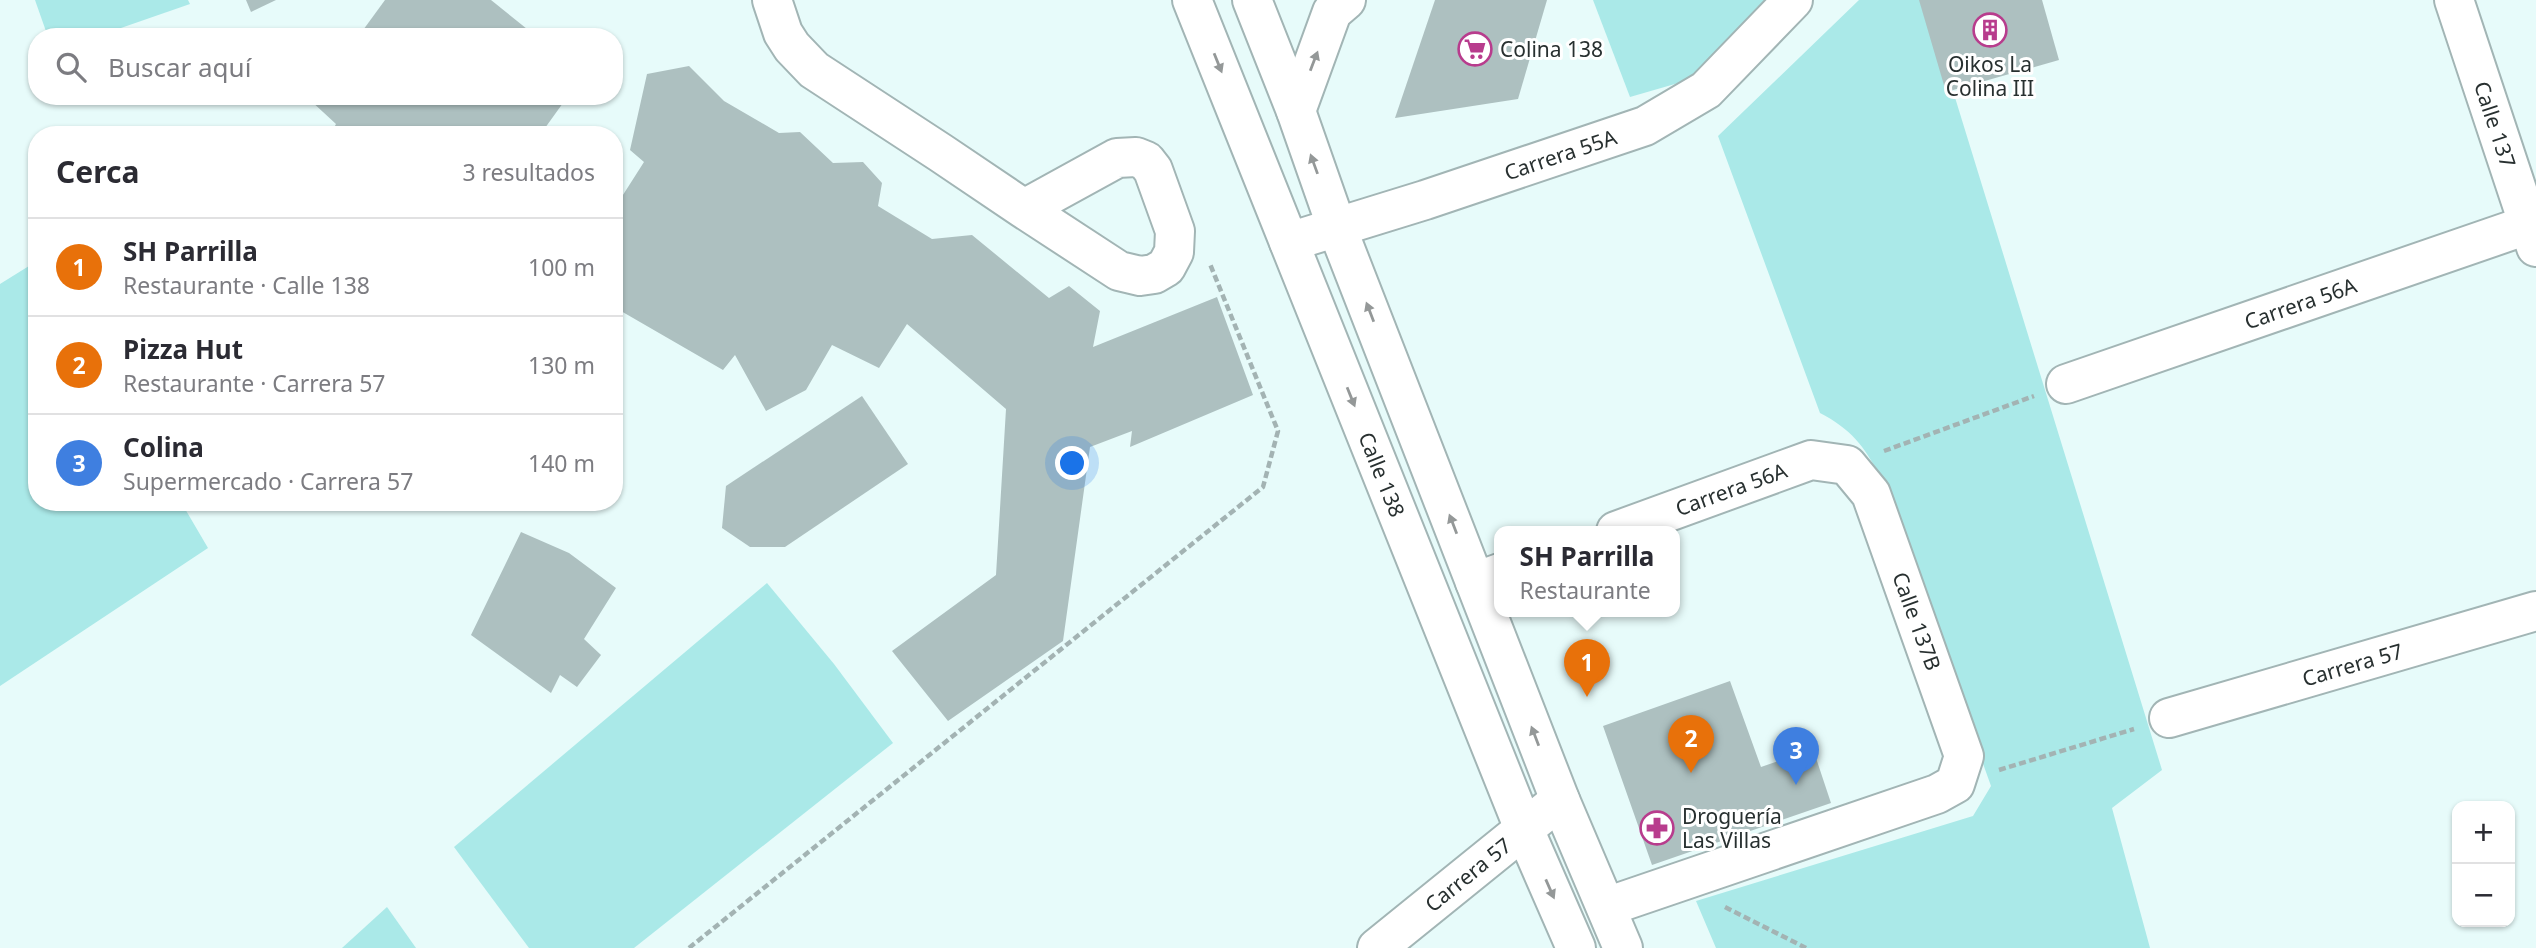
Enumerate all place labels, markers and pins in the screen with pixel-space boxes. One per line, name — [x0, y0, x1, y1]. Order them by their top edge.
building icon: Oikos La Colina III — [1971, 11, 2009, 49]
supermarket icon: Colina 138 — [1456, 30, 1494, 68]
place label: Colina 138 — [1500, 35, 1603, 63]
place label: Oikos La Colina III — [1946, 50, 2034, 102]
pin: 1 — [1564, 639, 1610, 697]
pin: 2 — [1668, 715, 1714, 773]
pin: 3 — [1773, 727, 1819, 785]
place label: Droguería Las Villas — [1682, 802, 1782, 854]
pharmacy icon: Droguería Las Villas — [1638, 809, 1676, 847]

